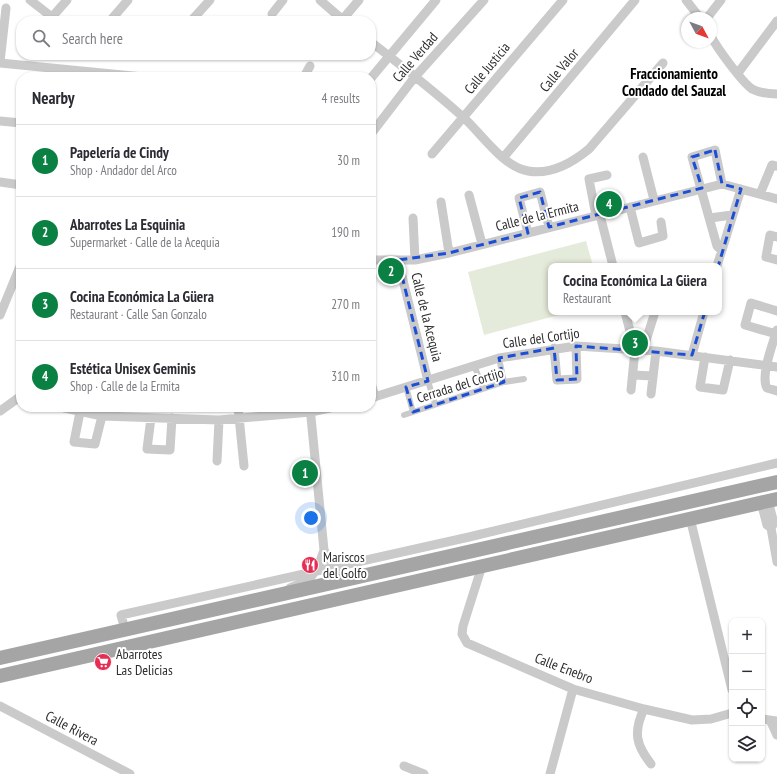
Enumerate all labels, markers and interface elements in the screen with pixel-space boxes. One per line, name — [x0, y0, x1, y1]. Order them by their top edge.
north arrow — [681, 12, 717, 48]
search box — [16, 16, 376, 60]
icon: search — [30, 27, 52, 49]
street label: Calle Verdad — [389, 28, 441, 86]
text: Search here — [62, 29, 123, 48]
street label: Calle Justicia — [460, 39, 514, 97]
street label: Calle Valor — [536, 44, 583, 95]
district label: Fraccionamiento Condado del Sauzal — [622, 64, 726, 100]
text: Nearby — [32, 87, 75, 109]
text: 4 results — [321, 90, 360, 107]
text: Papelería de Cindy — [70, 143, 169, 162]
text: 1 — [42, 152, 48, 169]
text: 30 m — [337, 152, 360, 169]
text: Shop · Andador del Arco — [70, 162, 177, 179]
pin: 4 — [596, 189, 622, 219]
street label: Calle de la Ermita — [493, 197, 581, 235]
text: Abarrotes La Esquinia — [70, 215, 185, 234]
text: 2 — [42, 224, 48, 241]
text: 190 m — [331, 224, 360, 241]
text: Supermarket · Calle de la Acequia — [70, 234, 220, 251]
pin: 2 — [378, 256, 404, 286]
popup — [548, 263, 722, 315]
street label: Calle de la Acequia — [407, 271, 447, 363]
text: Cocina Económica La Güera — [563, 271, 707, 290]
text: Cocina Económica La Güera — [70, 287, 214, 306]
text: Restaurant — [563, 290, 611, 307]
text: 3 — [42, 296, 48, 313]
text: 270 m — [331, 296, 360, 313]
text: Restaurant · Calle San Gonzalo — [70, 306, 207, 323]
street label: Calle del Cortijo — [501, 324, 581, 352]
pin: 3 — [622, 328, 648, 358]
text: Estética Unisex Geminis — [70, 359, 196, 378]
street label: Cerrada del Cortijo — [414, 363, 506, 407]
text: 4 — [42, 368, 48, 385]
text: 310 m — [331, 368, 360, 385]
text: Shop · Calle de la Ermita — [70, 378, 180, 395]
pin: 1 — [292, 458, 318, 488]
your location — [301, 508, 321, 528]
place label: Mariscos del Golfo — [323, 548, 367, 582]
restaurant icon: Mariscos del Golfo — [300, 555, 320, 575]
map controls — [729, 618, 765, 762]
button: + — [729, 618, 765, 654]
place label: Abarrotes Las Delicias — [116, 645, 173, 679]
street label: Calle Enebro — [532, 649, 596, 687]
supermarket icon: Abarrotes Las Delicias — [93, 652, 113, 672]
button: − — [729, 654, 765, 690]
button: locate — [729, 690, 765, 726]
street label: Calle Rivera — [42, 707, 102, 749]
button: layers — [729, 726, 765, 762]

